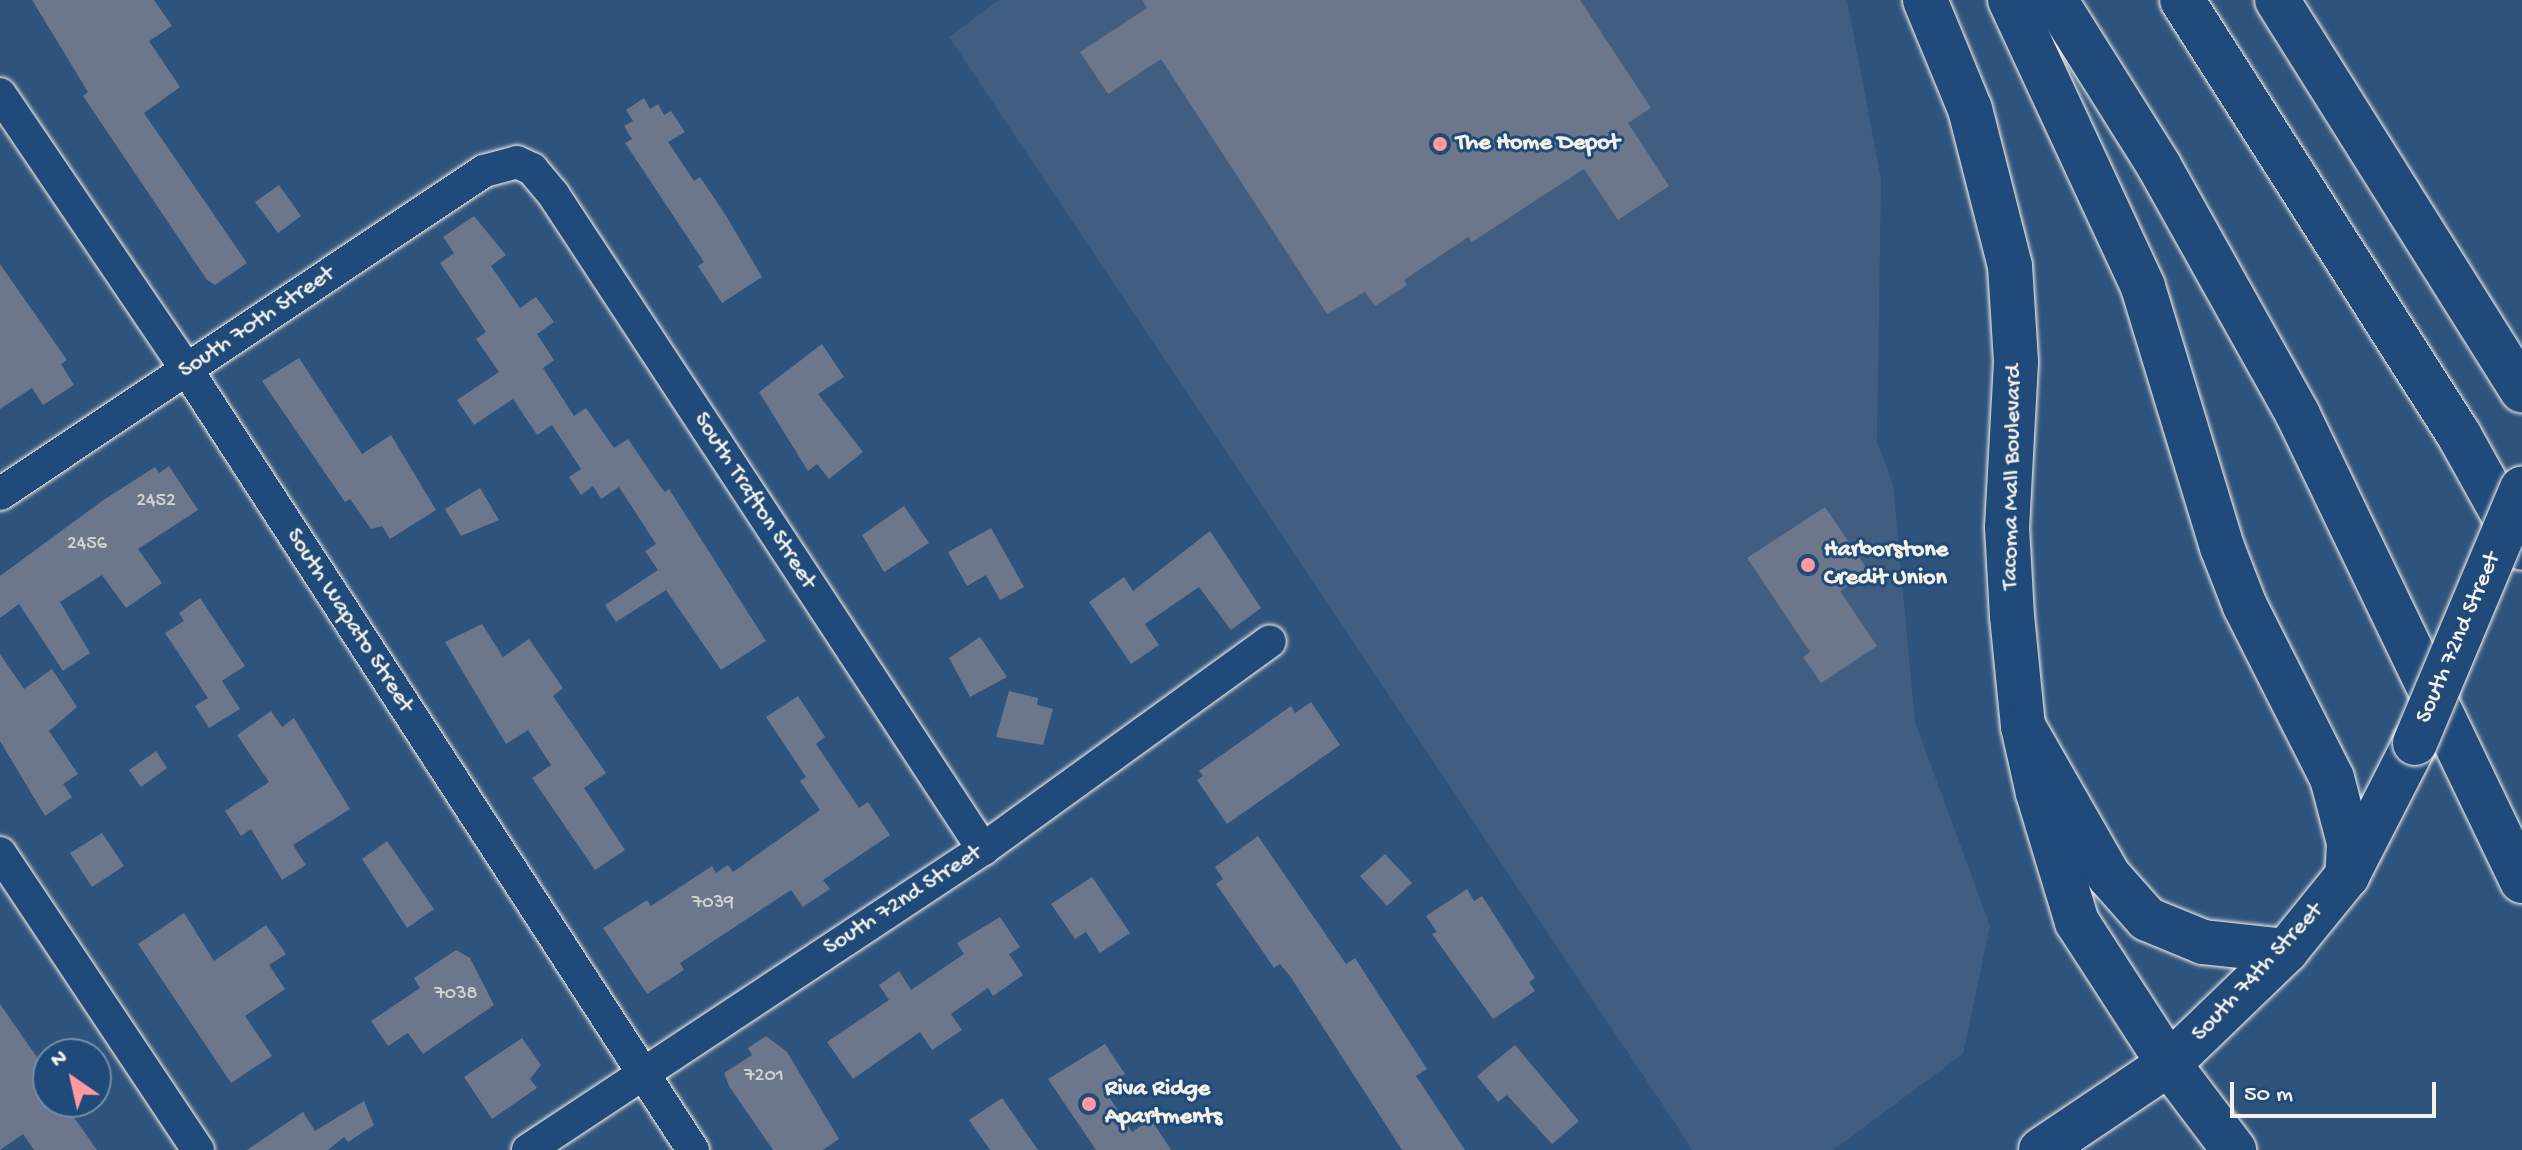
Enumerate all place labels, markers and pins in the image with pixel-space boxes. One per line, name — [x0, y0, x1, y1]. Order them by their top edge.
place label: The Home Depot — [1456, 130, 1620, 158]
marker: The Home Depot — [1431, 135, 1449, 153]
place label: Harborstone Credit Union — [1824, 537, 1948, 593]
marker: Harborstone Credit Union — [1799, 556, 1817, 574]
place label: Riva Ridge Apartments — [1105, 1076, 1222, 1132]
marker: Riva Ridge Apartments — [1080, 1095, 1098, 1113]

